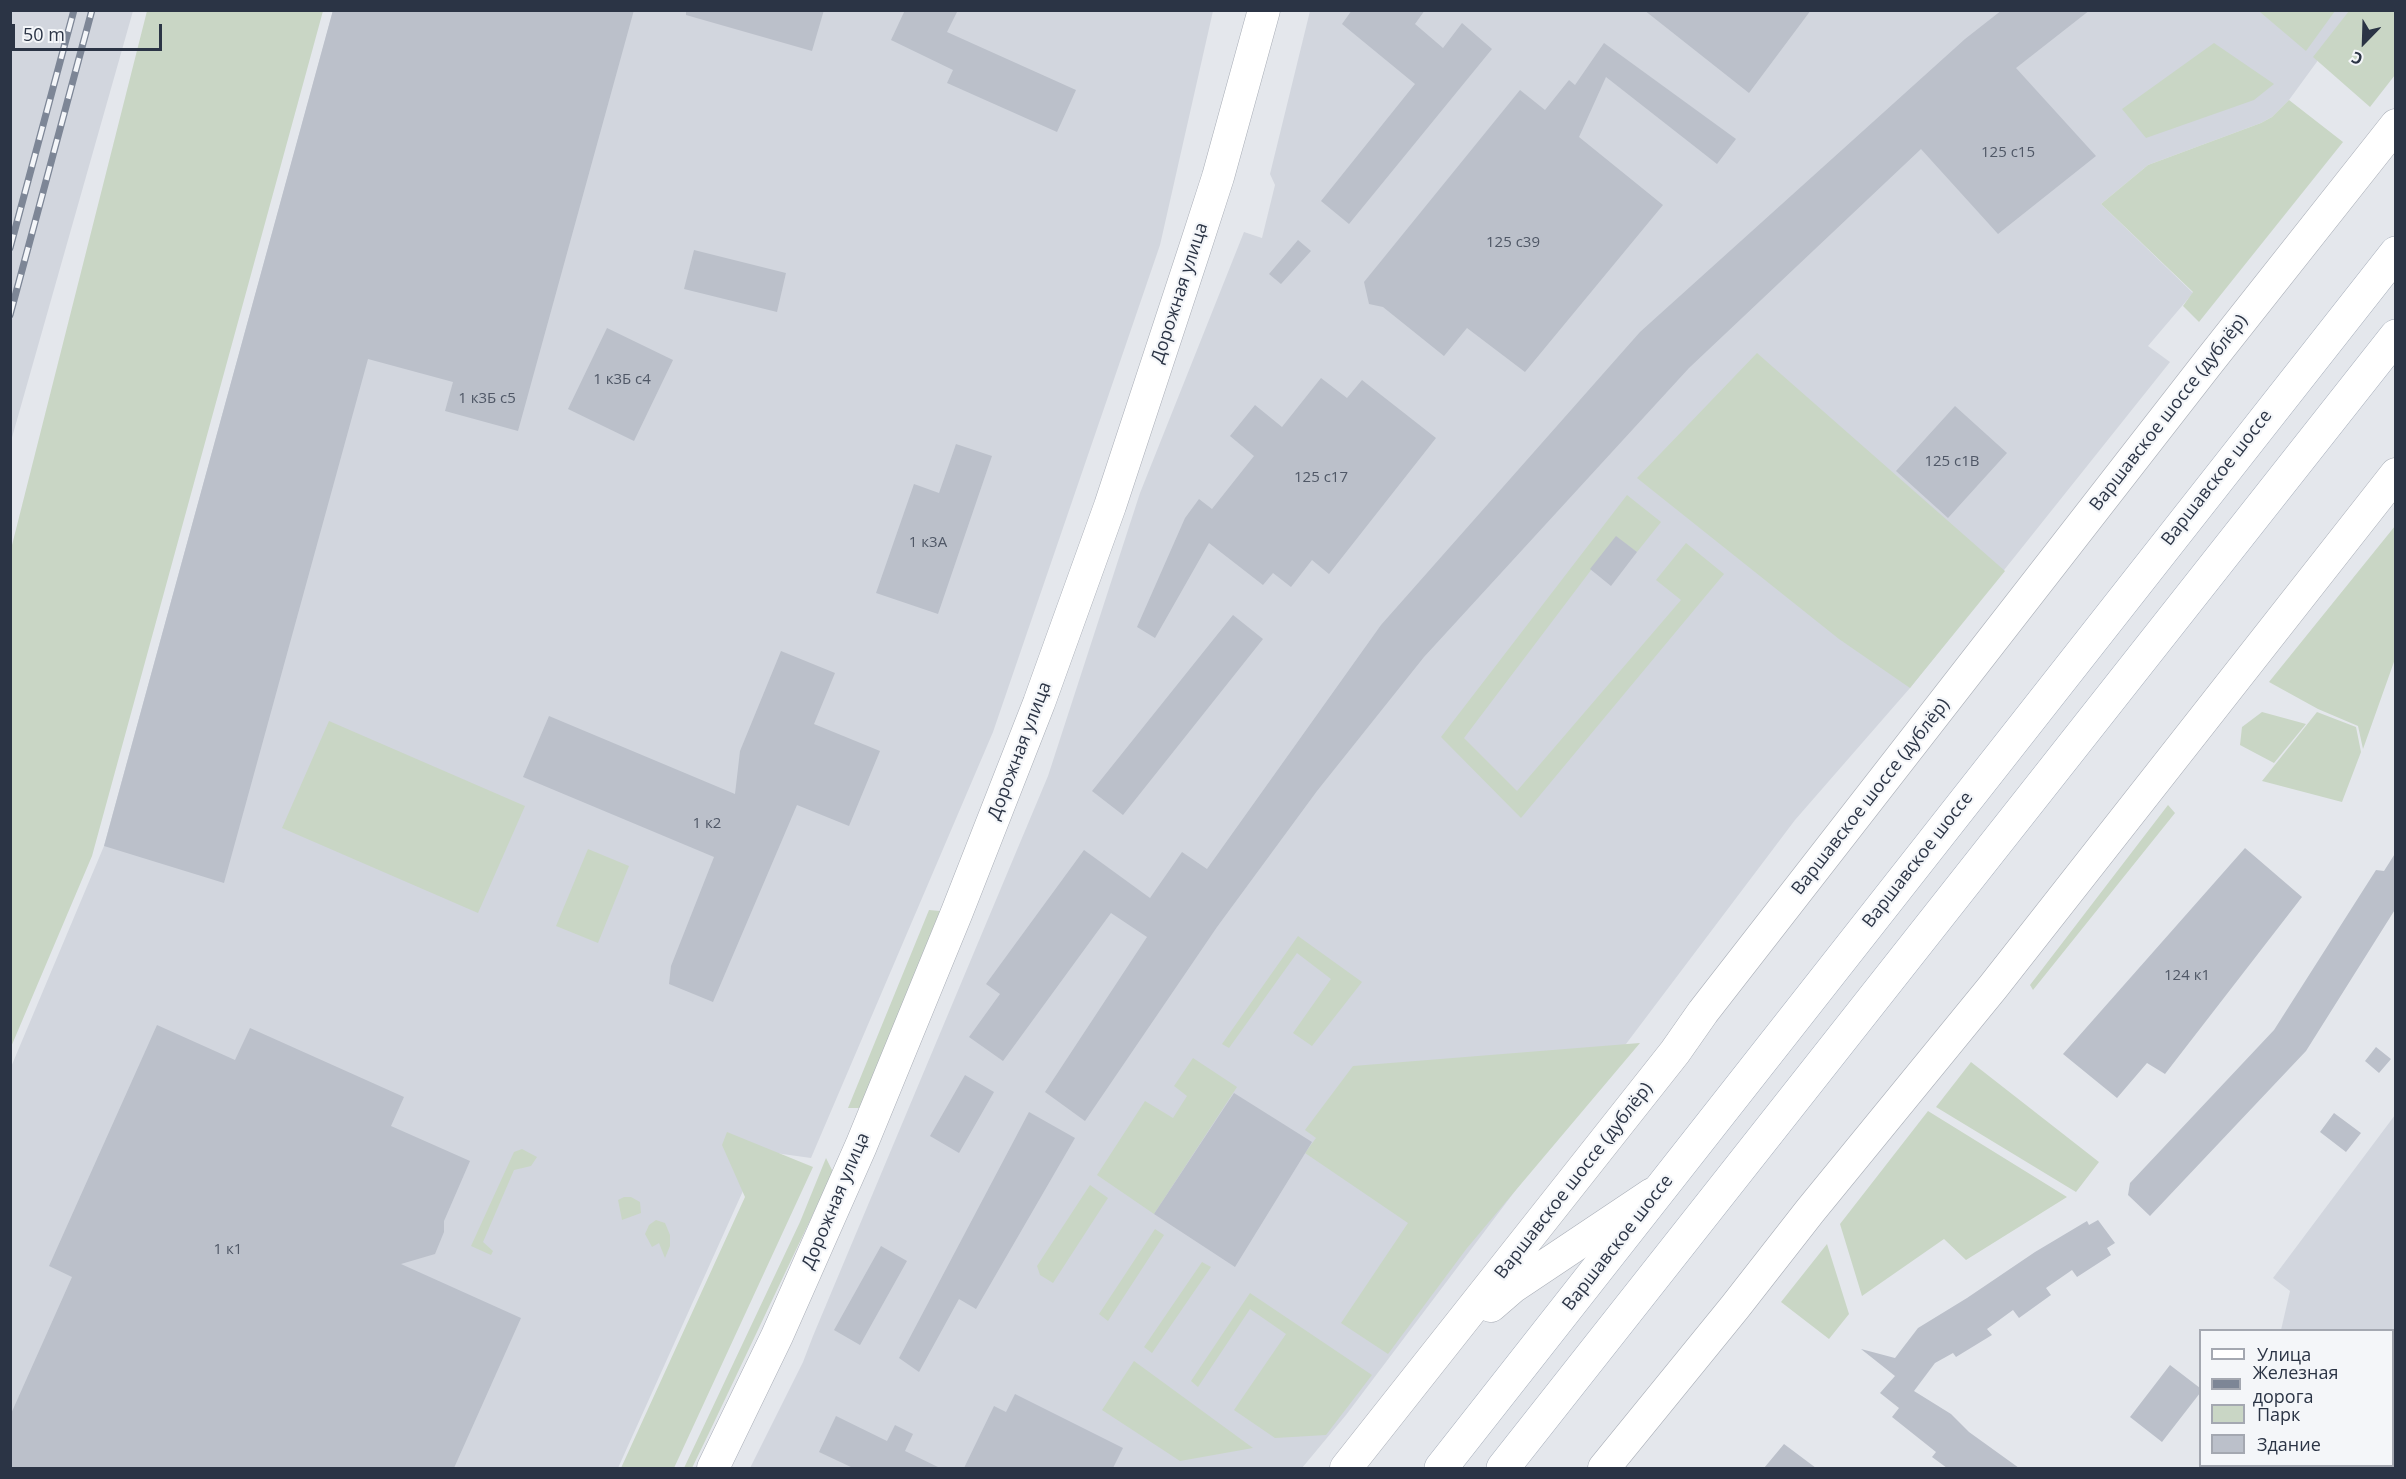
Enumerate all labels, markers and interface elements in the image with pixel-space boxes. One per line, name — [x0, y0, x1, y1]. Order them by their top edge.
scale bar — [15, 12, 165, 50]
north arrow — [2334, 12, 2394, 72]
text: 50 m — [23, 22, 65, 46]
text: С — [2348, 46, 2366, 71]
house number: 125 с15 — [1981, 144, 2035, 162]
street label: Дорожная улица — [1147, 220, 1213, 366]
house number: 125 с39 — [1486, 234, 1540, 252]
street label: Варшавское шоссе (дублёр) — [2086, 310, 2252, 516]
house number: 1 к3Б с4 — [593, 371, 651, 389]
house number: 1 к3Б с5 — [458, 390, 516, 408]
street label: Варшавское шоссе — [2157, 406, 2277, 550]
house number: 125 с1В — [1924, 453, 1980, 471]
house number: 125 с17 — [1294, 469, 1348, 487]
house number: 1 к3А — [909, 534, 947, 552]
street label: Дорожная улица — [984, 679, 1056, 823]
street label: Варшавское шоссе (дублёр) — [1788, 694, 1954, 900]
street label: Варшавское шоссе — [1858, 788, 1978, 932]
house number: 1 к2 — [693, 815, 721, 833]
house number: 124 к1 — [2164, 967, 2210, 985]
street label: Варшавское шоссе (дублёр) — [1491, 1078, 1657, 1284]
street label: Дорожная улица — [797, 1129, 875, 1273]
street label: Варшавское шоссе — [1558, 1171, 1678, 1315]
house number: 1 к1 — [214, 1241, 242, 1259]
legend — [2199, 1329, 2394, 1467]
text: Улица — [2257, 1342, 2311, 1366]
text: Железная дорога — [2253, 1360, 2338, 1408]
text: Парк — [2257, 1402, 2300, 1426]
text: Здание — [2257, 1432, 2321, 1456]

